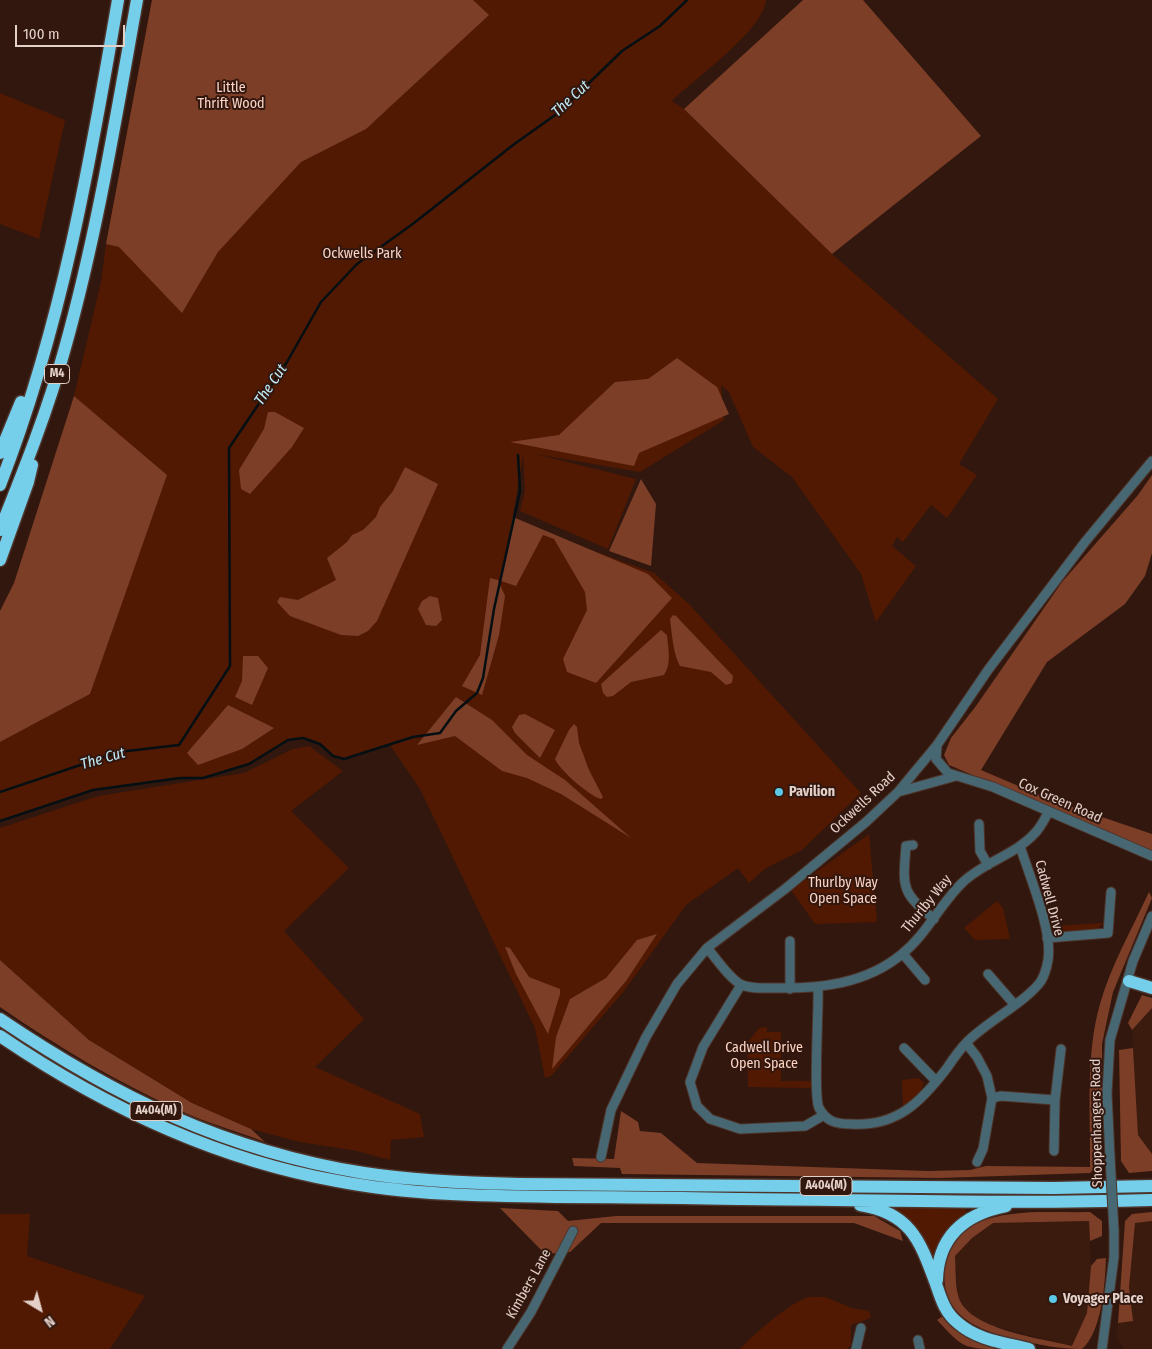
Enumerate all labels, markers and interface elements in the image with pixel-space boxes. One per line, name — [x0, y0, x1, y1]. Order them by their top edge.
scale bar — [18, 15, 128, 47]
text: 100 m — [23, 25, 60, 43]
water label: The Cut — [548, 77, 594, 121]
park label: Little Thrift Wood — [197, 80, 265, 112]
park label: Ockwells Park — [323, 246, 401, 262]
water label: The Cut — [251, 361, 291, 409]
road number: M4 — [44, 364, 70, 384]
water label: The Cut — [79, 744, 127, 774]
street label: Ockwells Road — [827, 769, 899, 837]
street label: Cox Green Road — [1016, 775, 1104, 827]
place label: Pavilion — [789, 784, 835, 800]
marker: Pavilion — [773, 786, 785, 798]
street label: Cadwell Drive — [1031, 858, 1067, 938]
street label: Thurlby Way — [899, 872, 955, 936]
park label: Thurlby Way Open Space — [808, 875, 878, 908]
park label: Cadwell Drive Open Space — [725, 1040, 803, 1072]
street label: Shoppenhangers Road — [1087, 1058, 1107, 1188]
road number: A404(M) — [130, 1102, 182, 1120]
road number: A404(M) — [800, 1176, 852, 1196]
street label: Kimbers Lane — [503, 1246, 555, 1322]
north arrow — [15, 1284, 65, 1334]
place label: Voyager Place — [1063, 1291, 1143, 1307]
marker: Voyager Place — [1047, 1293, 1059, 1305]
text: N — [41, 1312, 58, 1331]

